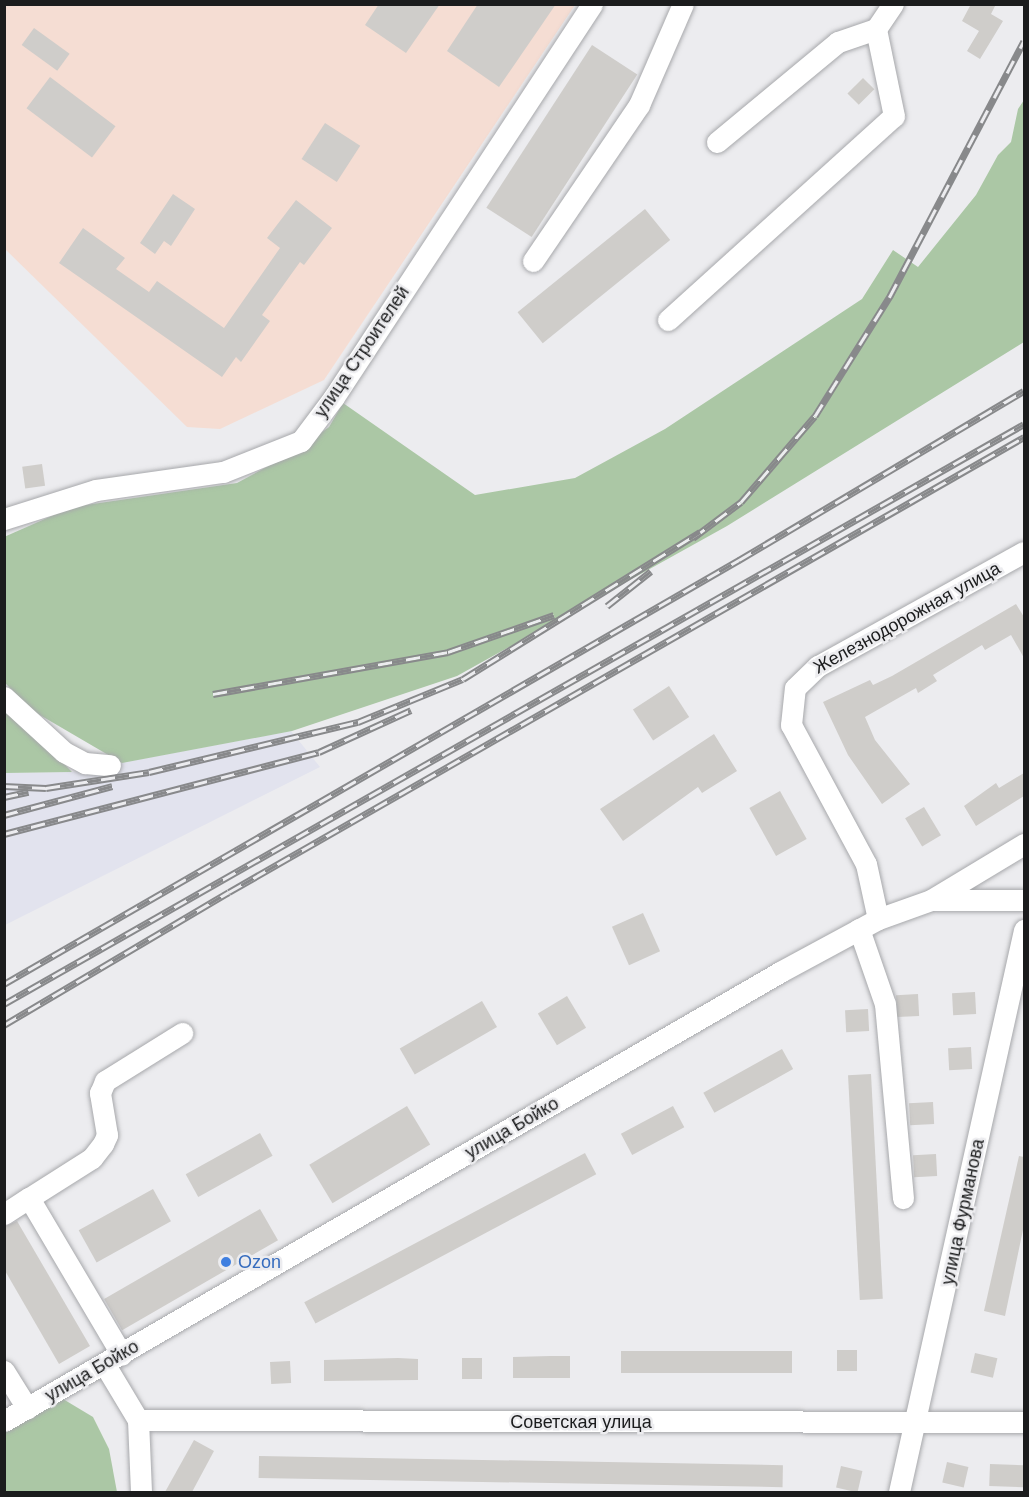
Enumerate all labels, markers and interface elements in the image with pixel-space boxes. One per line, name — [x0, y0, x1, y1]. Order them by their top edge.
street label: улица Строителей — [310, 282, 414, 422]
street label: Железнодорожная улица — [810, 558, 1004, 678]
street label: улица Бойко — [461, 1093, 563, 1163]
street label: улица Фурманова — [937, 1137, 989, 1287]
place label: Ozon — [238, 1251, 281, 1273]
marker: Ozon — [219, 1255, 233, 1269]
street label: улица Бойко — [41, 1336, 143, 1406]
street label: Советская улица — [510, 1411, 652, 1433]

